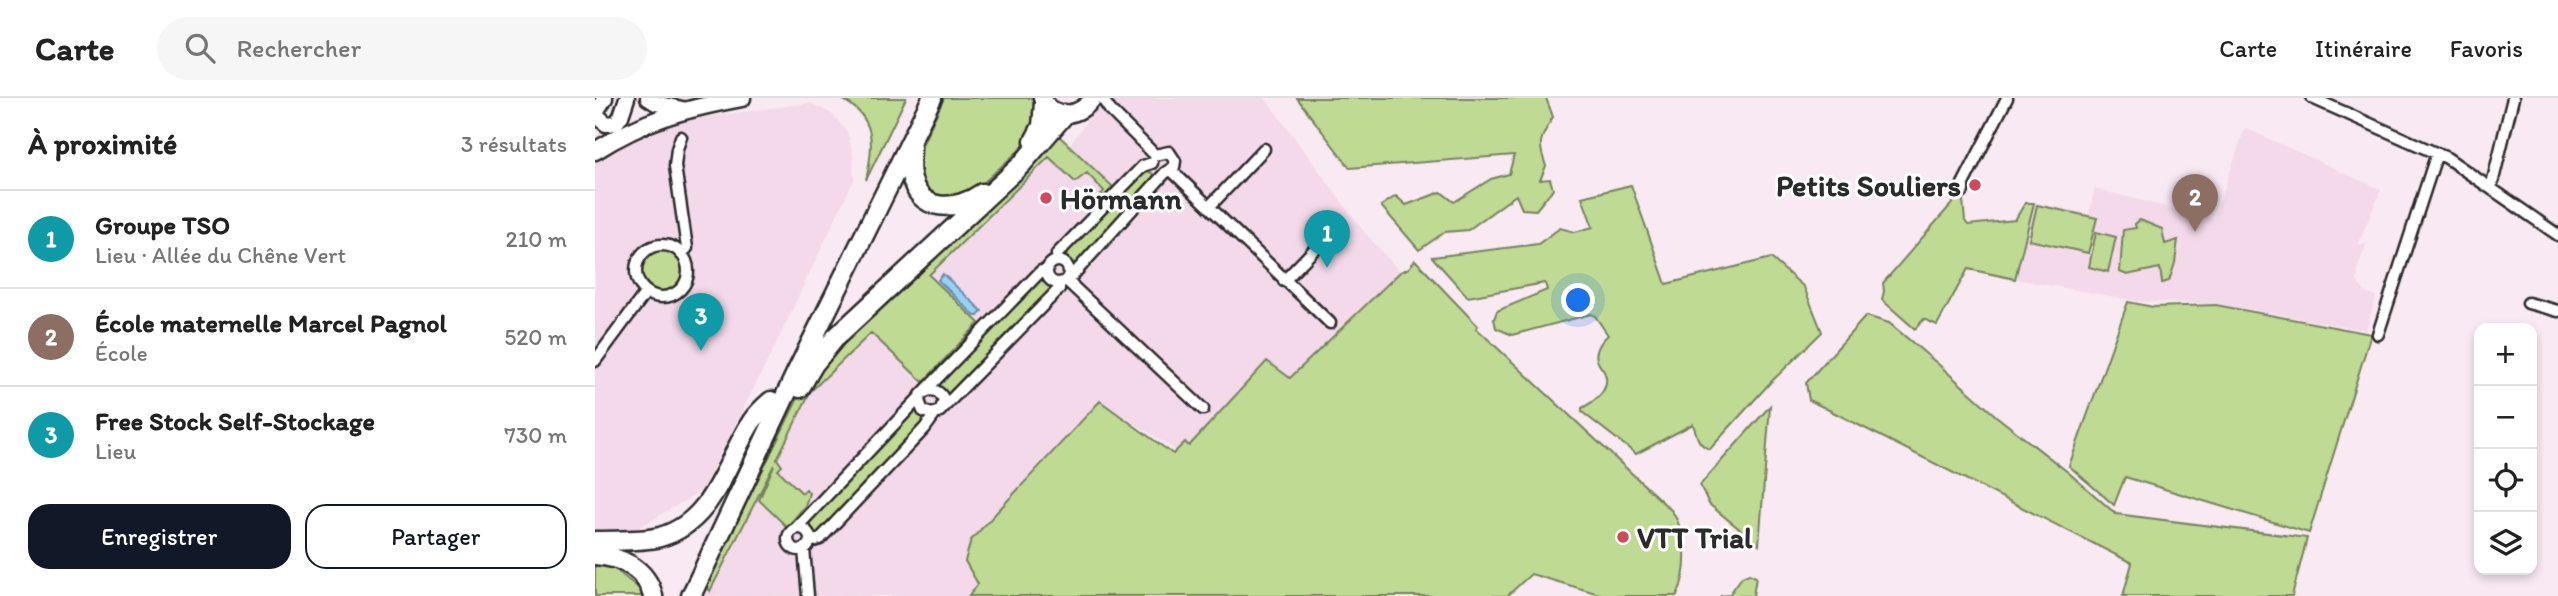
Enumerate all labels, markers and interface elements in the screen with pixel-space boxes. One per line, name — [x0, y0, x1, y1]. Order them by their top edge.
search box — [157, 17, 647, 80]
text: Carte — [35, 29, 115, 68]
icon: search — [181, 29, 219, 67]
text: Rechercher — [237, 32, 361, 64]
text: Carte — [2219, 34, 2277, 63]
text: Itinéraire — [2315, 34, 2412, 63]
text: Favoris — [2450, 34, 2523, 63]
text: À proximité — [28, 125, 177, 162]
text: 3 résultats — [461, 130, 567, 158]
place label: Petits Souliers — [1776, 167, 1961, 204]
pin: 2 — [2172, 174, 2218, 232]
marker: Petits Souliers — [1967, 177, 1983, 193]
place label: Hörmann — [1060, 180, 1182, 217]
marker: Hörmann — [1038, 190, 1054, 206]
text: Groupe TSO — [95, 209, 230, 241]
pin: 1 — [1304, 210, 1350, 268]
text: 1 — [46, 225, 56, 253]
text: 210 m — [506, 225, 567, 253]
text: Lieu · Allée du Chêne Vert — [95, 241, 346, 269]
your location — [1561, 283, 1595, 317]
pin: 3 — [678, 293, 724, 351]
text: École maternelle Marcel Pagnol — [95, 307, 447, 339]
text: 2 — [45, 323, 57, 351]
text: 520 m — [504, 323, 567, 351]
map controls — [2474, 323, 2537, 575]
button: + — [2474, 323, 2537, 386]
text: École — [95, 339, 148, 367]
button: − — [2474, 386, 2537, 449]
text: Free Stock Self-Stockage — [95, 405, 375, 437]
text: 3 — [45, 421, 57, 449]
text: 730 m — [504, 421, 567, 449]
text: Lieu — [95, 437, 136, 465]
button: locate — [2474, 449, 2537, 512]
button: Enregistrer — [28, 504, 291, 569]
button: Partager — [305, 504, 567, 569]
button: layers — [2474, 512, 2537, 575]
place label: VTT Trial — [1637, 519, 1753, 556]
marker: VTT Trial — [1615, 529, 1631, 545]

